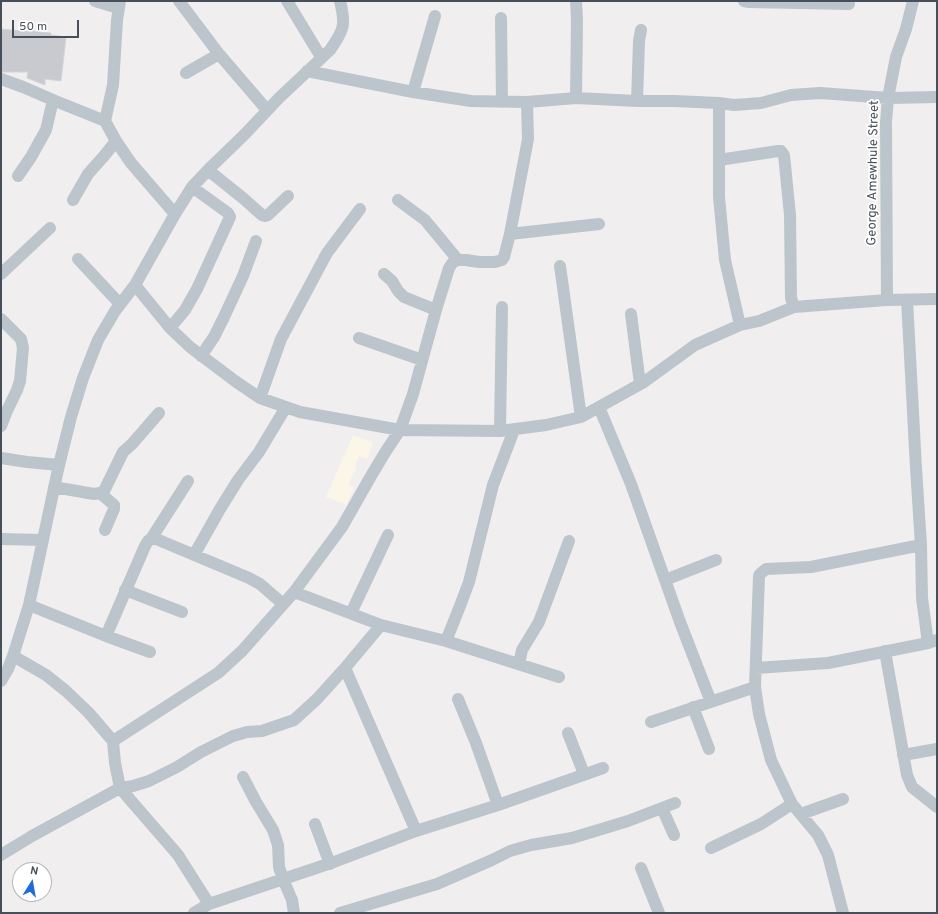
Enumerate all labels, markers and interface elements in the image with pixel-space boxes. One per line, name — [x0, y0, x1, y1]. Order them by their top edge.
scale bar — [14, 12, 81, 38]
text: 50 m — [19, 19, 47, 35]
street label: George Amewhule Street — [865, 100, 883, 246]
north arrow — [12, 862, 52, 902]
text: N — [29, 864, 39, 879]

